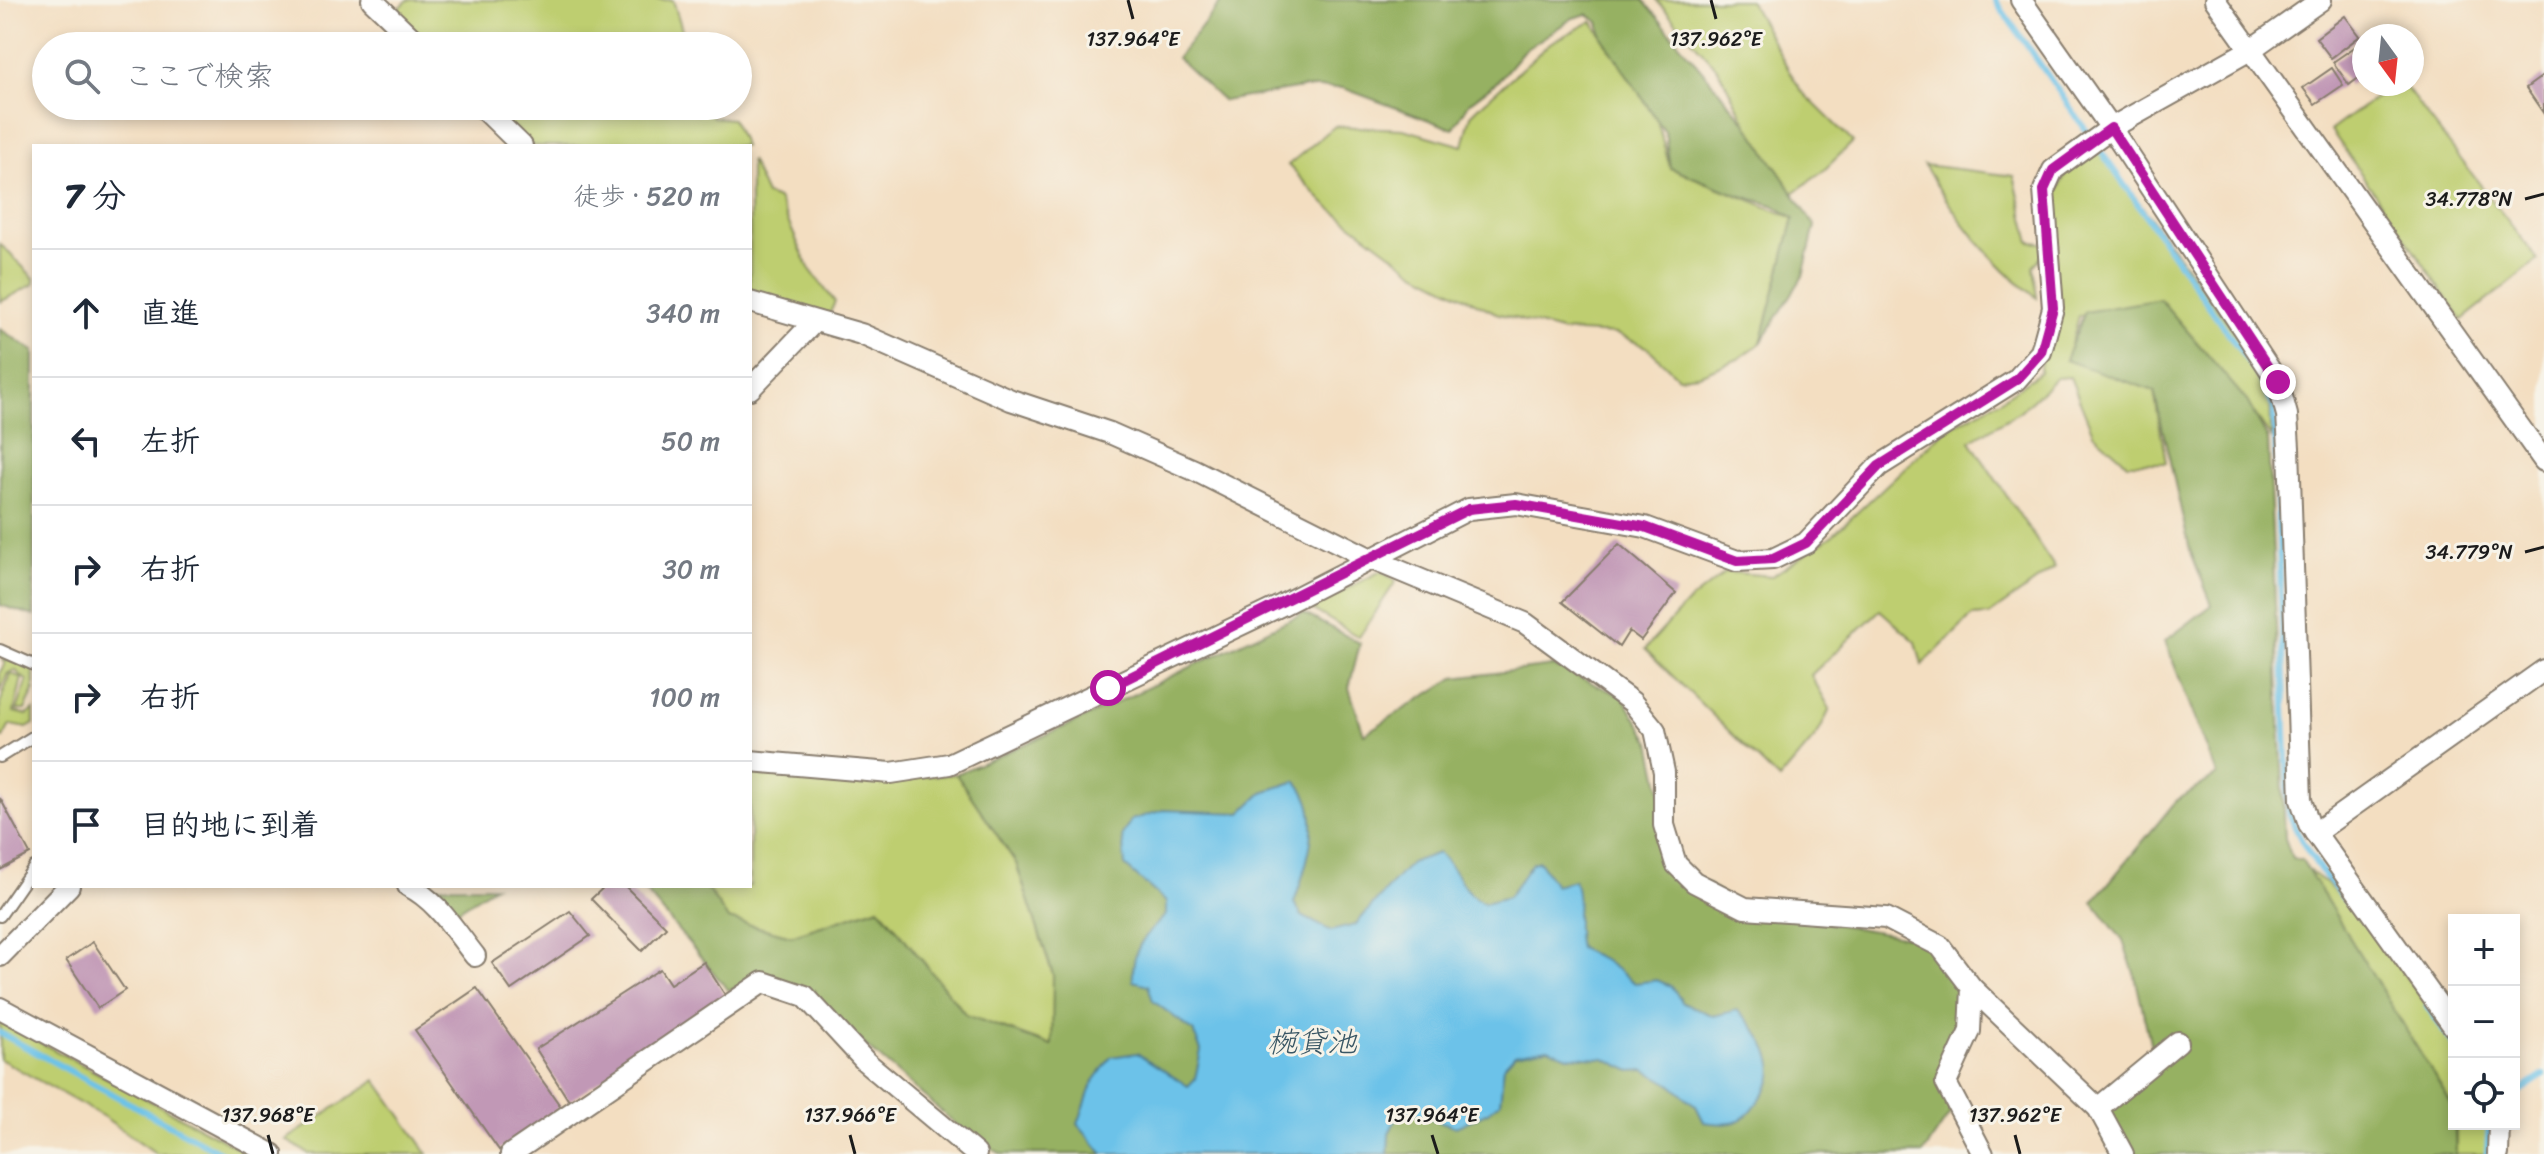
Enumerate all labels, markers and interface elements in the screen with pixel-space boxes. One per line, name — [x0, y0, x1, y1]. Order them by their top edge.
text: 137.964°E — [1087, 22, 1181, 57]
text: 137.962°E — [1670, 22, 1764, 57]
north arrow — [2352, 24, 2424, 96]
search box — [32, 32, 752, 120]
text: ここで検索 — [124, 49, 274, 103]
icon: search — [60, 54, 104, 98]
text: 7 分 — [64, 166, 126, 226]
text: 徒歩 · 520 m — [573, 173, 720, 219]
text: 34.778°N — [2426, 182, 2513, 217]
text: 直進 — [140, 286, 200, 340]
text: 340 m — [646, 290, 720, 336]
icon: ahead — [64, 291, 108, 335]
route end — [2260, 364, 2296, 400]
text: 左折 — [140, 414, 200, 468]
text: 50 m — [661, 418, 720, 464]
icon: left — [64, 419, 108, 463]
text: 34.779°N — [2425, 535, 2513, 570]
text: 右折 — [140, 542, 200, 596]
text: 30 m — [663, 546, 720, 592]
icon: right — [64, 547, 108, 591]
text: 右折 — [140, 670, 200, 724]
route start — [1090, 670, 1126, 706]
text: 100 m — [649, 674, 720, 720]
icon: right — [64, 675, 108, 719]
text: 目的地に到着 — [140, 798, 320, 852]
icon: arrive — [64, 803, 108, 847]
map controls — [2448, 914, 2520, 1130]
button: + — [2448, 914, 2520, 986]
button: − — [2448, 986, 2520, 1058]
water label: 椀貸池 — [1267, 1015, 1358, 1069]
button: locate — [2448, 1058, 2520, 1130]
text: 137.968°E — [222, 1098, 316, 1133]
text: 137.966°E — [804, 1098, 898, 1133]
text: 137.964°E — [1386, 1098, 1480, 1133]
text: 137.962°E — [1969, 1098, 2063, 1133]

